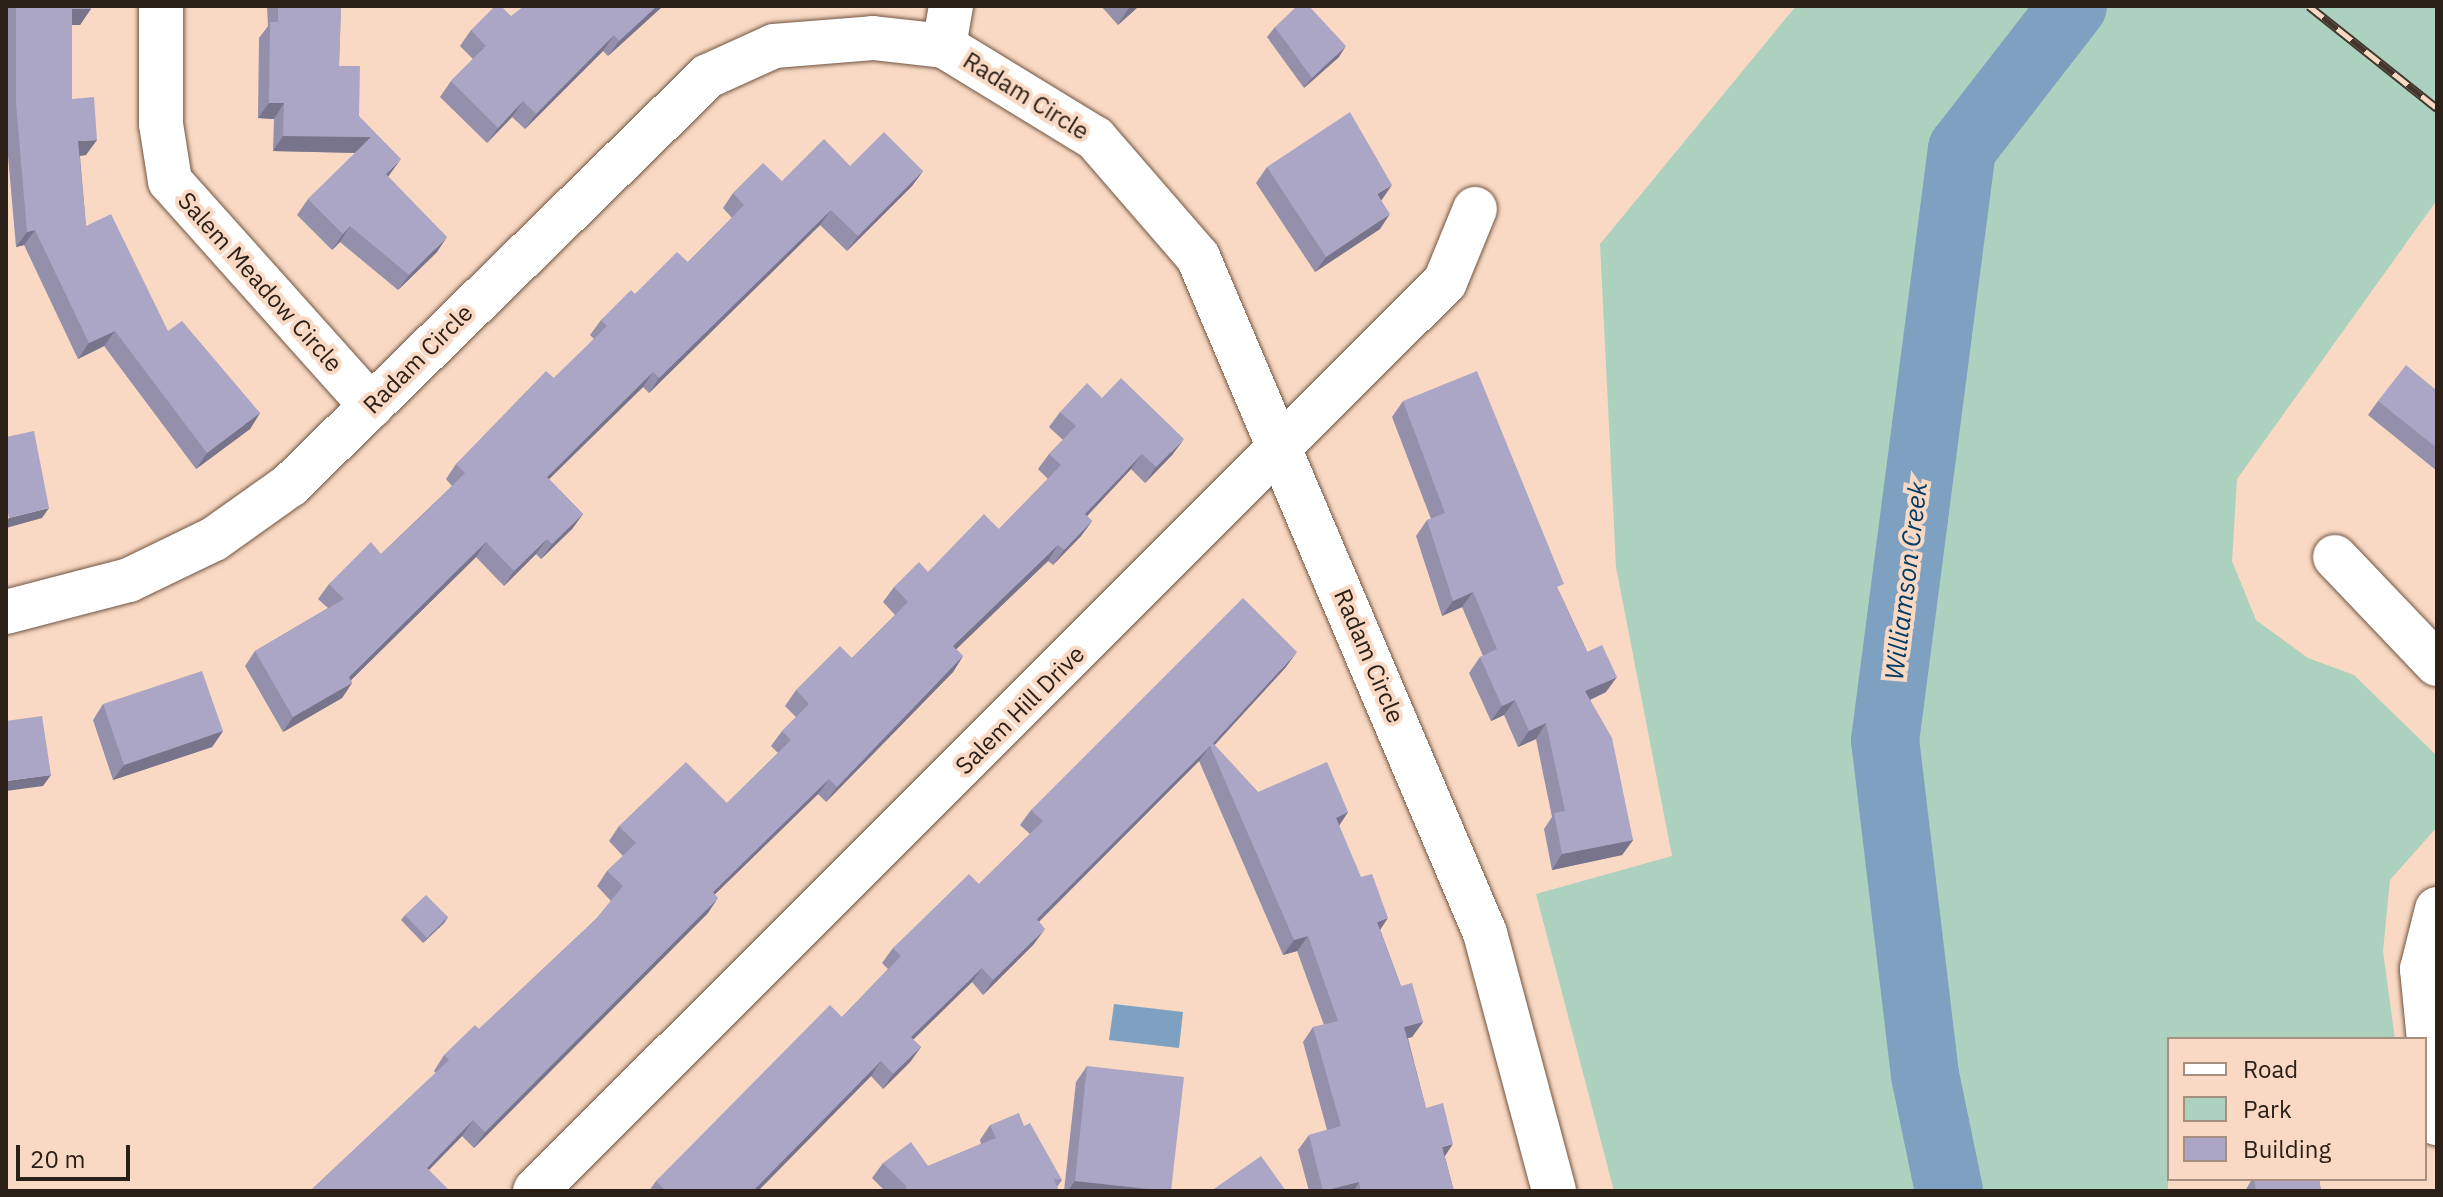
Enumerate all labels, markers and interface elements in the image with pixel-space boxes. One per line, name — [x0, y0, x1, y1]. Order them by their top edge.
street label: Radam Circle — [958, 46, 1094, 146]
street label: Salem Meadow Circle — [172, 186, 348, 378]
street label: Radam Circle — [357, 298, 479, 420]
water label: Williamson Creek — [1878, 480, 1934, 682]
street label: Radam Circle — [1328, 585, 1410, 727]
street label: Salem Hill Drive — [950, 640, 1090, 780]
legend — [2167, 1037, 2427, 1181]
text: Road — [2243, 1053, 2298, 1085]
text: Park — [2243, 1093, 2292, 1125]
scale bar — [20, 1129, 134, 1179]
text: Building — [2243, 1133, 2331, 1165]
text: 20 m — [30, 1143, 85, 1175]

